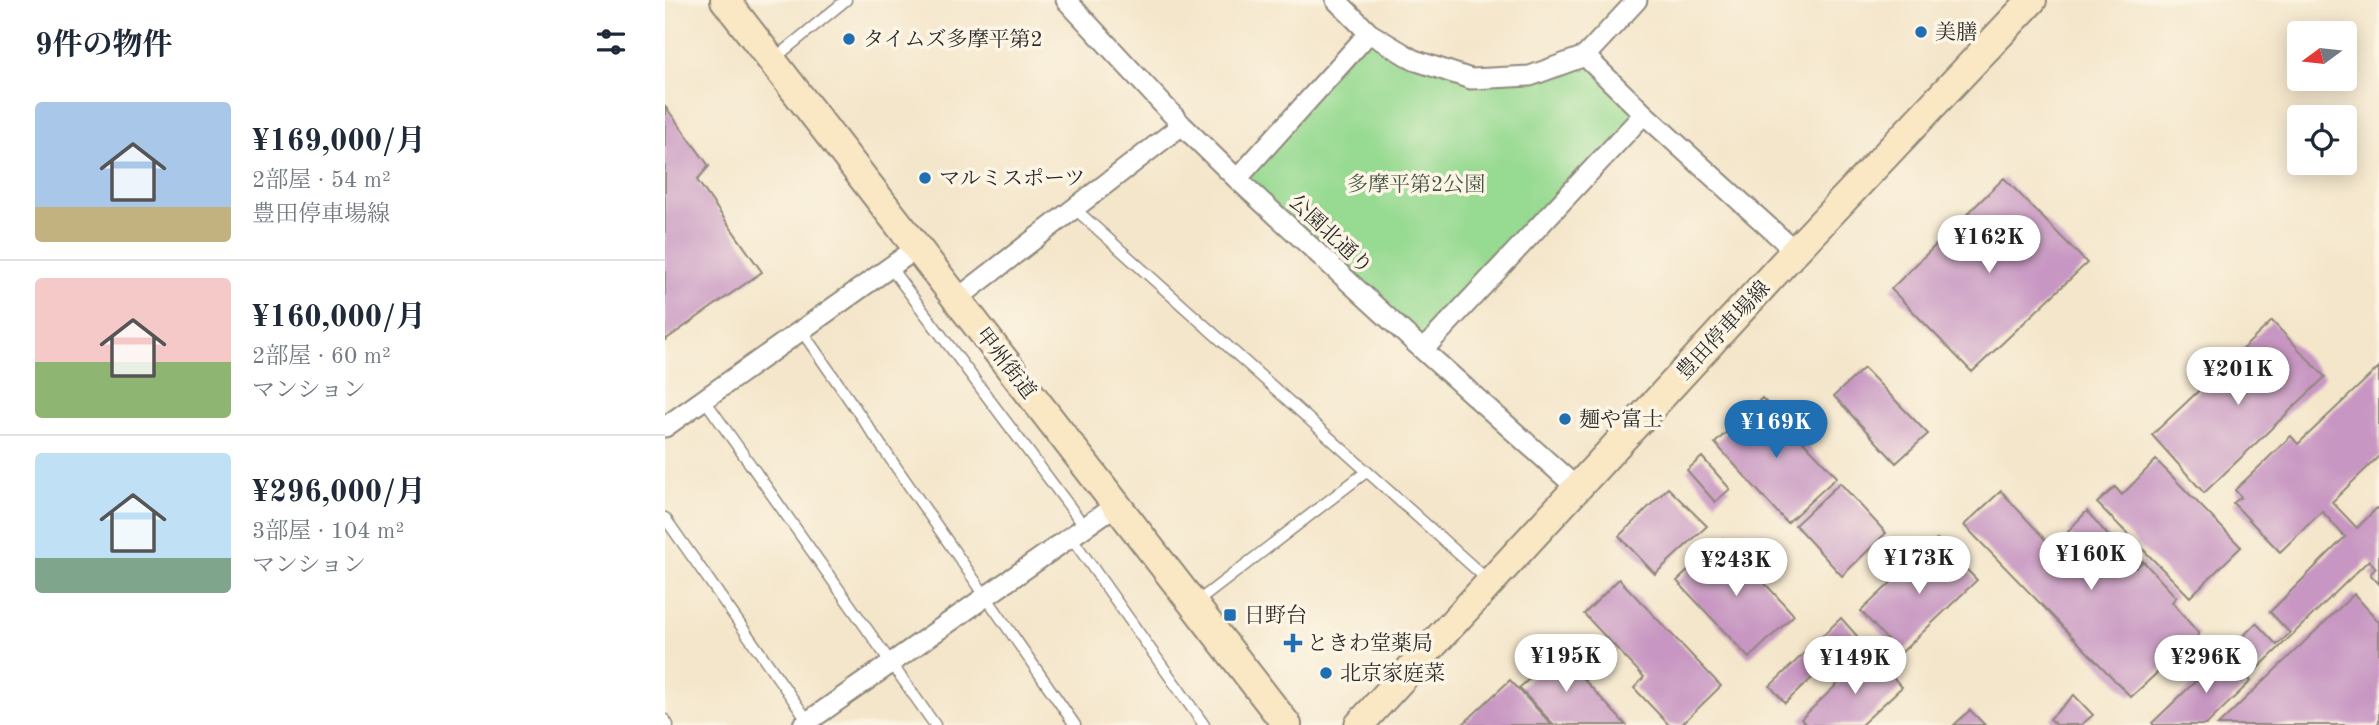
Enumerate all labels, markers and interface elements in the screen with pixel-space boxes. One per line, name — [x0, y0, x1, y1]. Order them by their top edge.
place label: 美膳 — [1935, 21, 1977, 44]
north arrow — [2287, 21, 2357, 91]
map controls — [2287, 21, 2357, 175]
icon: filters — [592, 23, 630, 61]
marker: 美膳 — [1913, 24, 1929, 40]
place label: タイムズ多摩平第2 — [863, 28, 1043, 51]
text: 9件の物件 — [35, 31, 172, 61]
marker: タイムズ多摩平第2 — [841, 31, 857, 47]
button: locate — [2287, 105, 2357, 175]
text: ¥169,000/月 — [252, 127, 426, 157]
icon: home — [91, 130, 175, 214]
place label: マルミスポーツ — [939, 168, 1085, 190]
text: 2部屋 · 54 m² — [252, 169, 391, 192]
marker: マルミスポーツ — [917, 170, 933, 186]
park label: 多摩平第2公園 — [1347, 173, 1485, 196]
street label: 公園北通り — [1284, 190, 1377, 279]
text: 豊田停車場線 — [252, 203, 390, 226]
pin: ¥162K — [1940, 216, 2038, 275]
text: ¥162K — [1953, 226, 2025, 249]
street label: 豊田停車場線 — [1672, 276, 1775, 384]
text: ¥160,000/月 — [252, 303, 426, 333]
icon: home — [91, 306, 175, 390]
street label: 甲州街道 — [971, 323, 1041, 403]
text: 2部屋 · 60 m² — [252, 345, 391, 368]
pin: ¥201K — [2189, 348, 2287, 407]
text: ¥201K — [2202, 358, 2274, 381]
text: マンション — [252, 379, 366, 402]
pin: ¥169K — [1727, 400, 1825, 460]
place label: 麺や富士 — [1579, 408, 1663, 431]
marker: 麺や富士 — [1557, 411, 1573, 427]
text: ¥169K — [1740, 411, 1812, 434]
text: ¥296,000/月 — [252, 478, 426, 508]
icon: home — [91, 481, 175, 565]
text: 3部屋 · 104 m² — [252, 520, 404, 543]
pin: ¥160K — [2042, 532, 2140, 592]
pin: ¥173K — [1870, 536, 1968, 596]
pin: ¥243K — [1687, 538, 1785, 598]
text: ¥160K — [2055, 543, 2127, 566]
text: ¥173K — [1883, 547, 1955, 570]
text: ¥243K — [1700, 549, 1772, 572]
text: マンション — [252, 554, 366, 577]
place label: 日野台 — [1244, 604, 1307, 627]
marker: 日野台 — [1222, 607, 1238, 623]
place label: ときわ堂薬局 — [1307, 632, 1433, 655]
pin: ¥195K — [1517, 634, 1615, 694]
marker: ときわ堂薬局 — [1285, 635, 1301, 651]
pin: ¥149K — [1806, 636, 1904, 696]
pin: ¥296K — [2157, 636, 2255, 695]
text: ¥195K — [1530, 645, 1602, 668]
text: ¥296K — [2170, 646, 2242, 669]
text: ¥149K — [1819, 647, 1891, 670]
place label: 北京家庭菜 — [1340, 662, 1445, 685]
marker: 北京家庭菜 — [1318, 665, 1334, 681]

